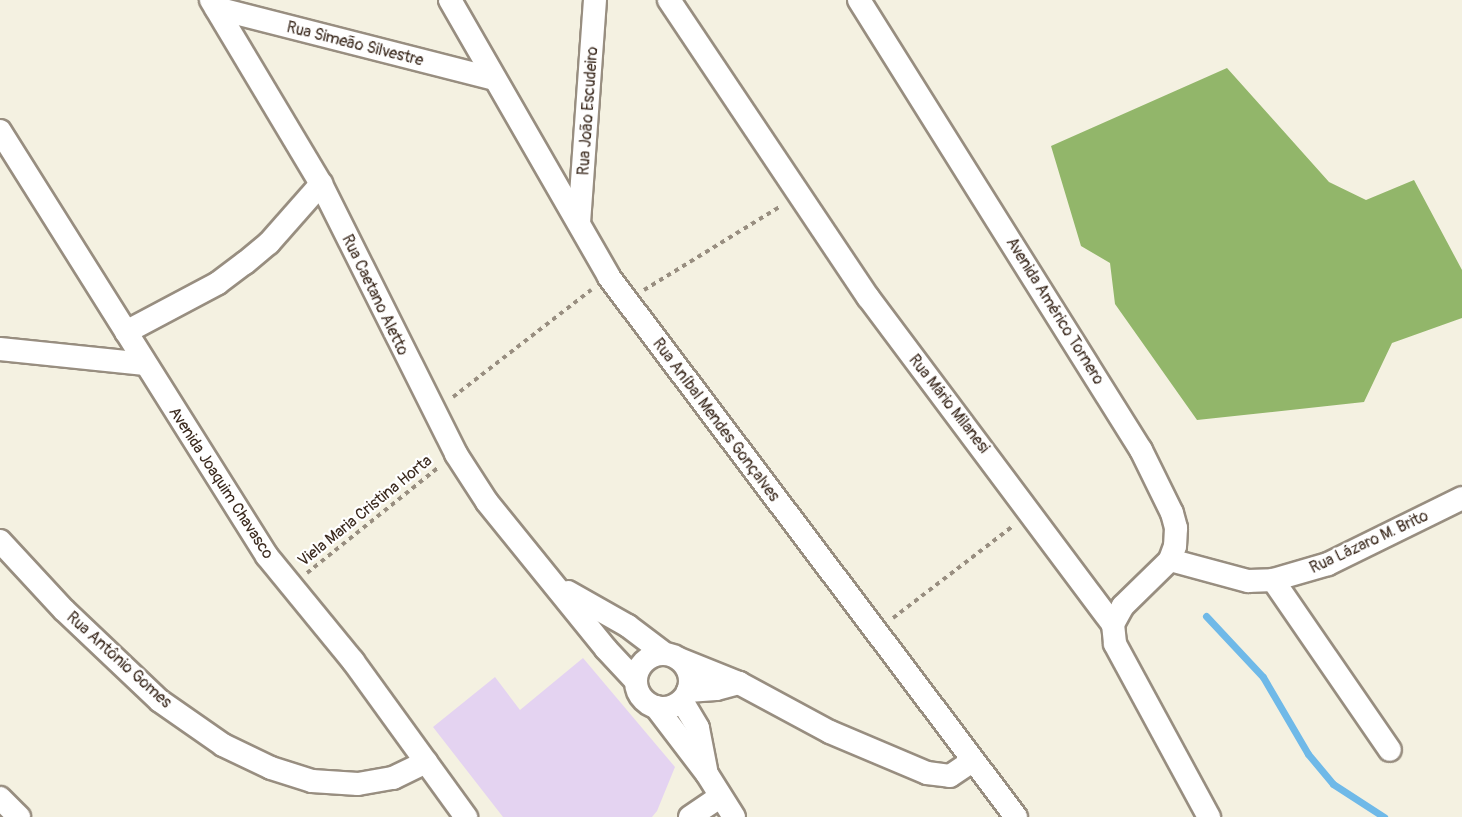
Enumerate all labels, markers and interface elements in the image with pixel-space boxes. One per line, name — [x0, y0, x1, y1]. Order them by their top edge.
street label: Rua Simeão Silvestre — [285, 18, 425, 70]
street label: Rua João Escudeiro — [574, 46, 602, 176]
street label: Rua Caetano Aletto — [337, 232, 413, 358]
street label: Avenida Américo Tornero — [1002, 234, 1108, 388]
street label: Rua Aníbal Mendes Gonçalves — [648, 335, 784, 505]
street label: Rua Mário Milanesi — [905, 351, 993, 457]
street label: Avenida Joaquim Chavasco — [165, 403, 277, 563]
street label: Viela Maria Cristina Horta — [294, 451, 436, 571]
street label: Rua Lázaro M. Brito — [1307, 506, 1431, 578]
street label: Rua Antônio Gomes — [63, 608, 175, 712]

